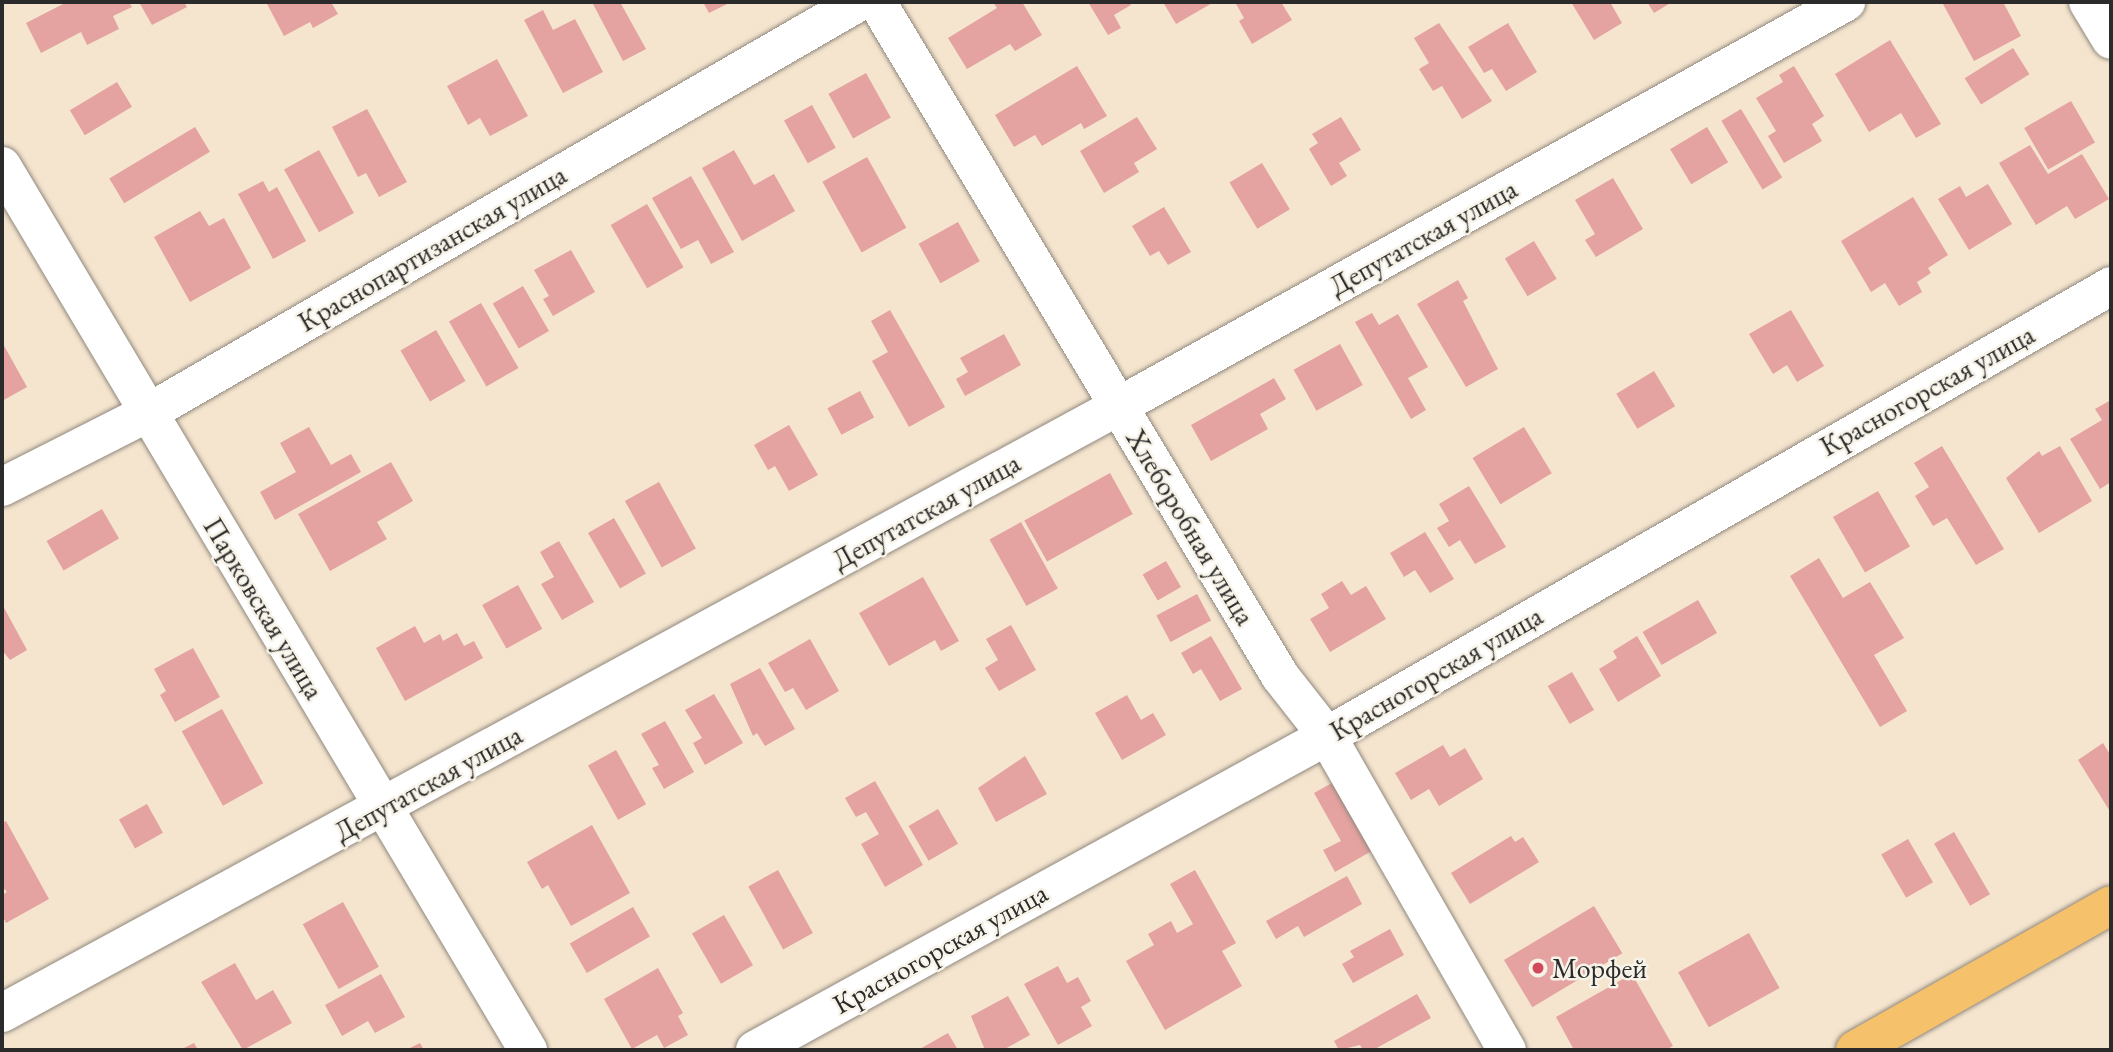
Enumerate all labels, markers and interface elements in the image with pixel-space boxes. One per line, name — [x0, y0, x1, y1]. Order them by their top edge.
street label: Краснопартизанская улица — [292, 157, 572, 339]
street label: Депутатская улица — [1323, 171, 1523, 303]
street label: Красногорская улица — [1814, 317, 2040, 463]
street label: Хлеборобная улица — [1119, 423, 1263, 631]
street label: Депутатская улица — [826, 445, 1026, 577]
street label: Парковская улица — [197, 511, 331, 705]
street label: Красногорская улица — [1324, 598, 1548, 748]
street label: Депутатская улица — [328, 717, 528, 849]
street label: Красногорская улица — [827, 875, 1053, 1021]
place label: Морфей — [1552, 951, 1647, 985]
marker: Морфей — [1530, 960, 1546, 976]

